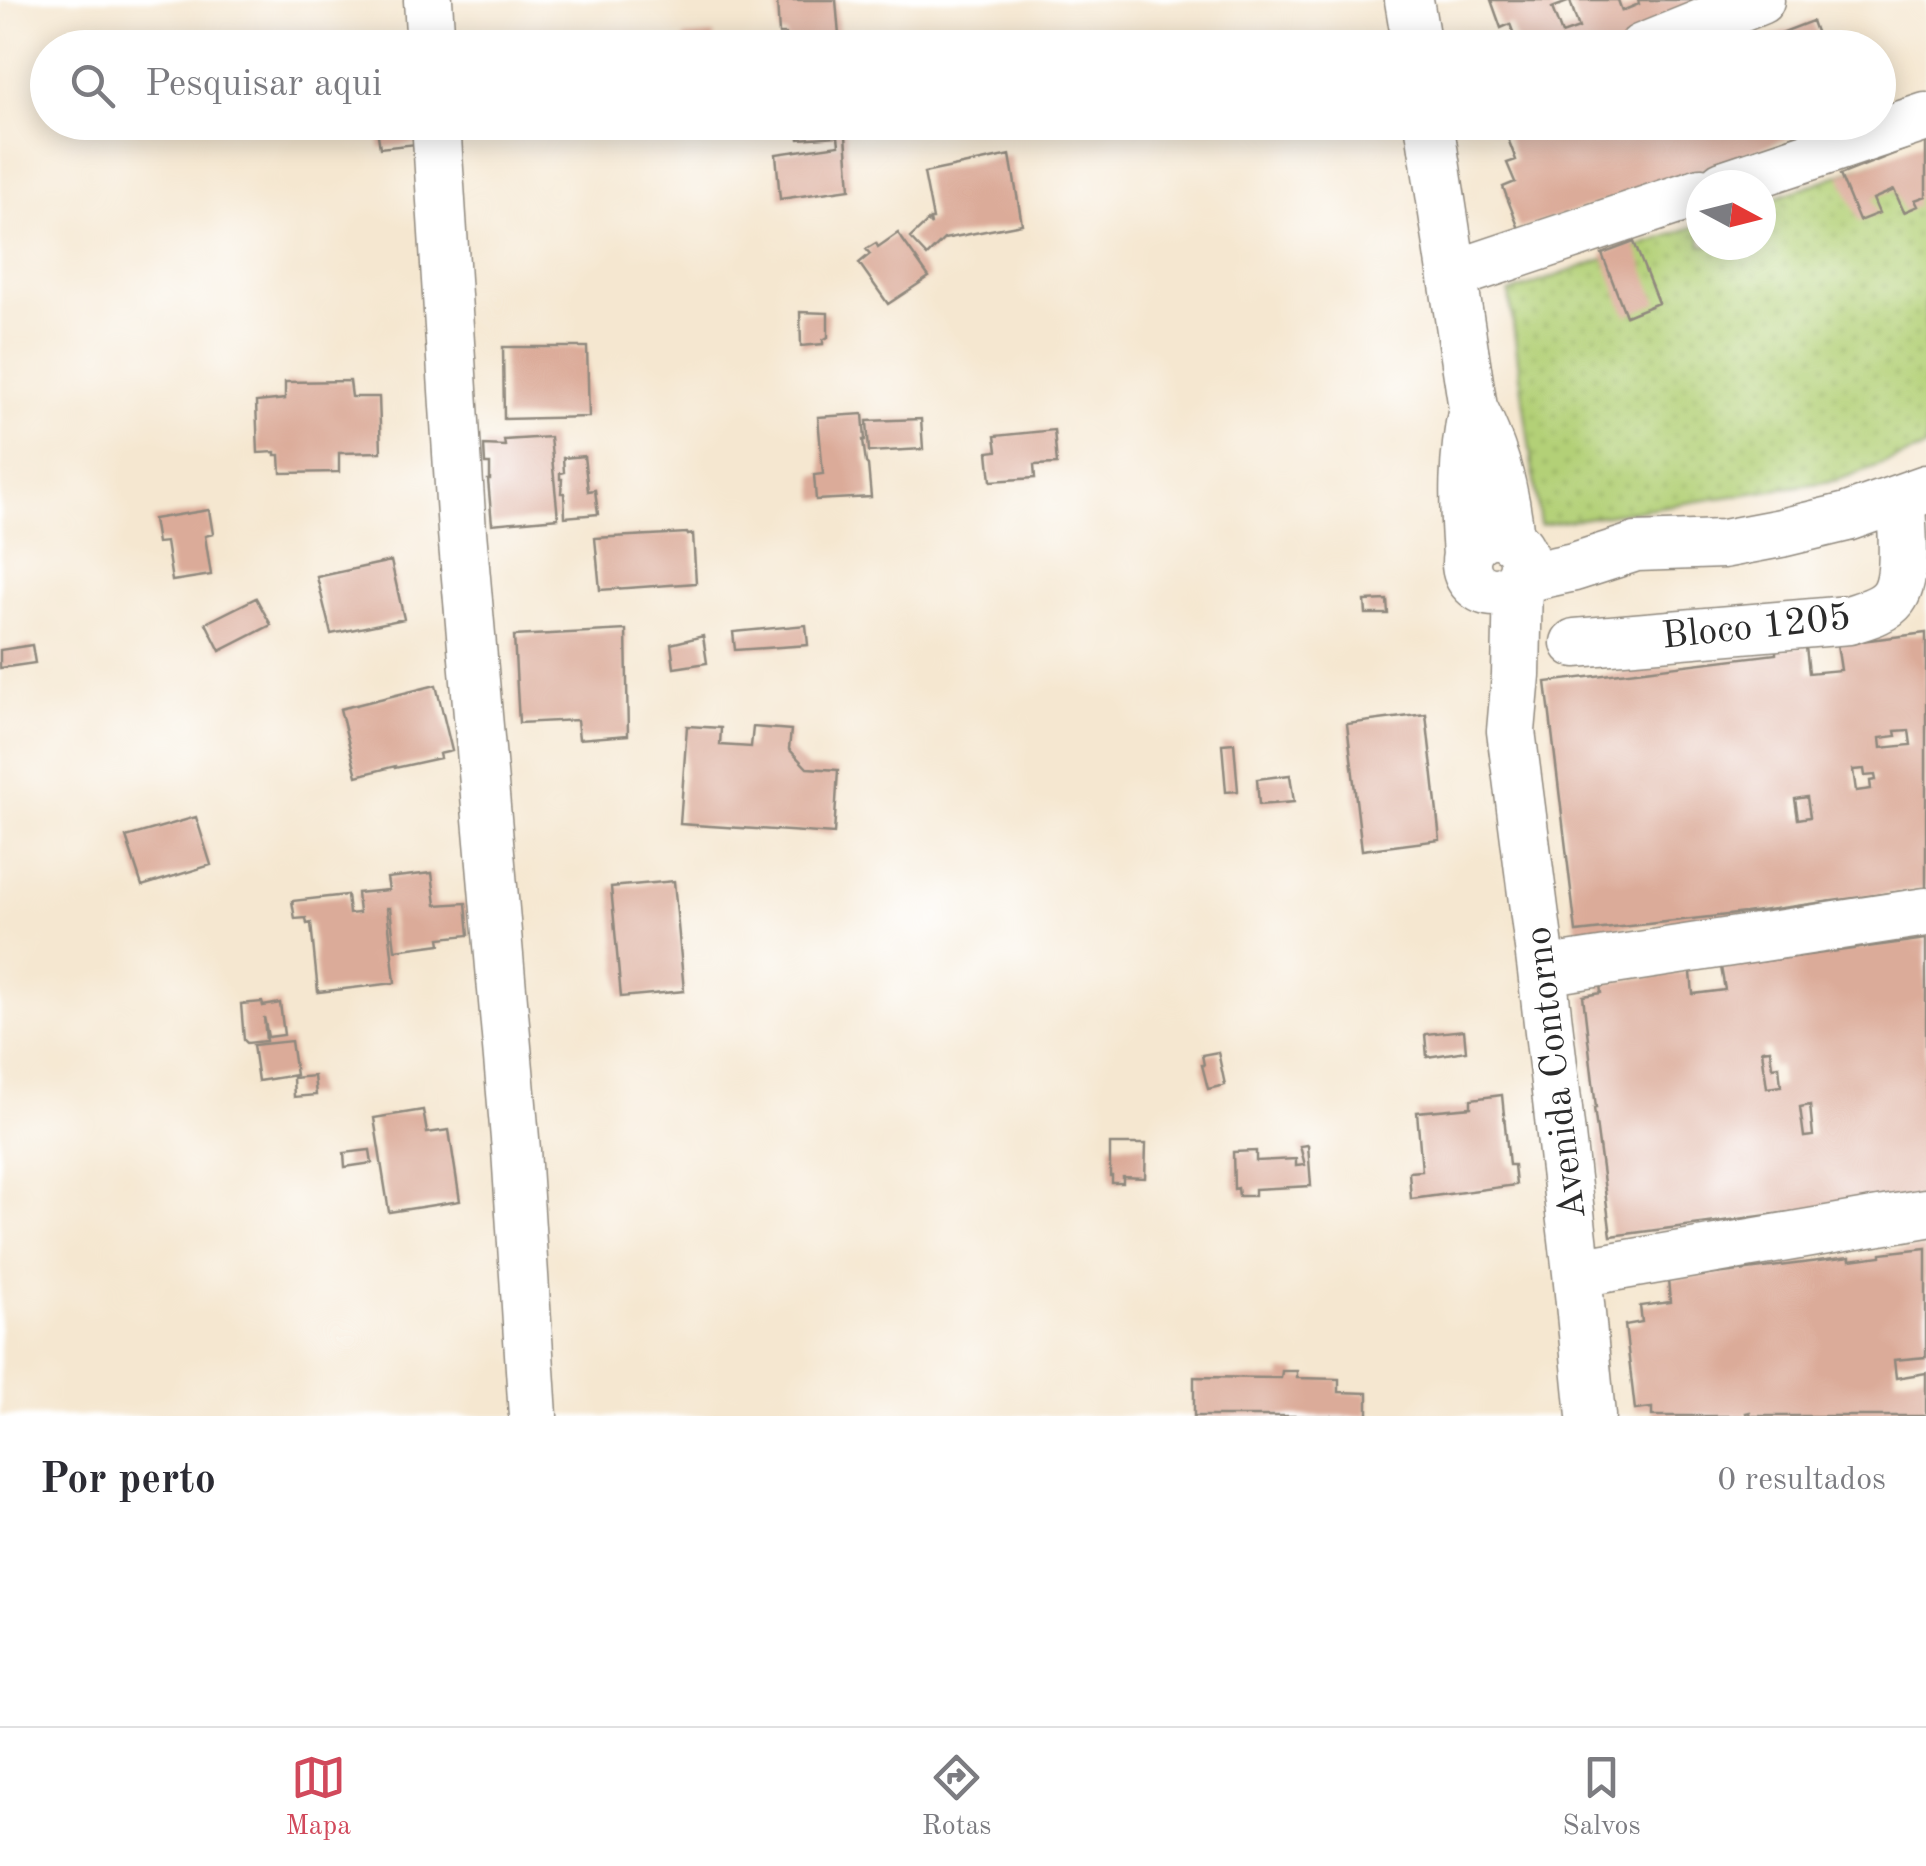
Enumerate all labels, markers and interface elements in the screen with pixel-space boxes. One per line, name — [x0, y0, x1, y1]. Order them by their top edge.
search box — [30, 30, 1896, 140]
icon: search — [65, 58, 120, 113]
text: Pesquisar aqui — [145, 66, 382, 104]
north arrow — [1686, 170, 1776, 260]
street label: Bloco 1205 — [1660, 599, 1853, 657]
street label: Avenida Contorno — [1520, 924, 1594, 1221]
text: Por perto — [40, 1460, 216, 1502]
text: 0 resultados — [1718, 1465, 1886, 1497]
tab: Mapa — [285, 1750, 351, 1845]
tab: Rotas — [922, 1750, 992, 1845]
tab: Salvos — [1562, 1750, 1641, 1845]

